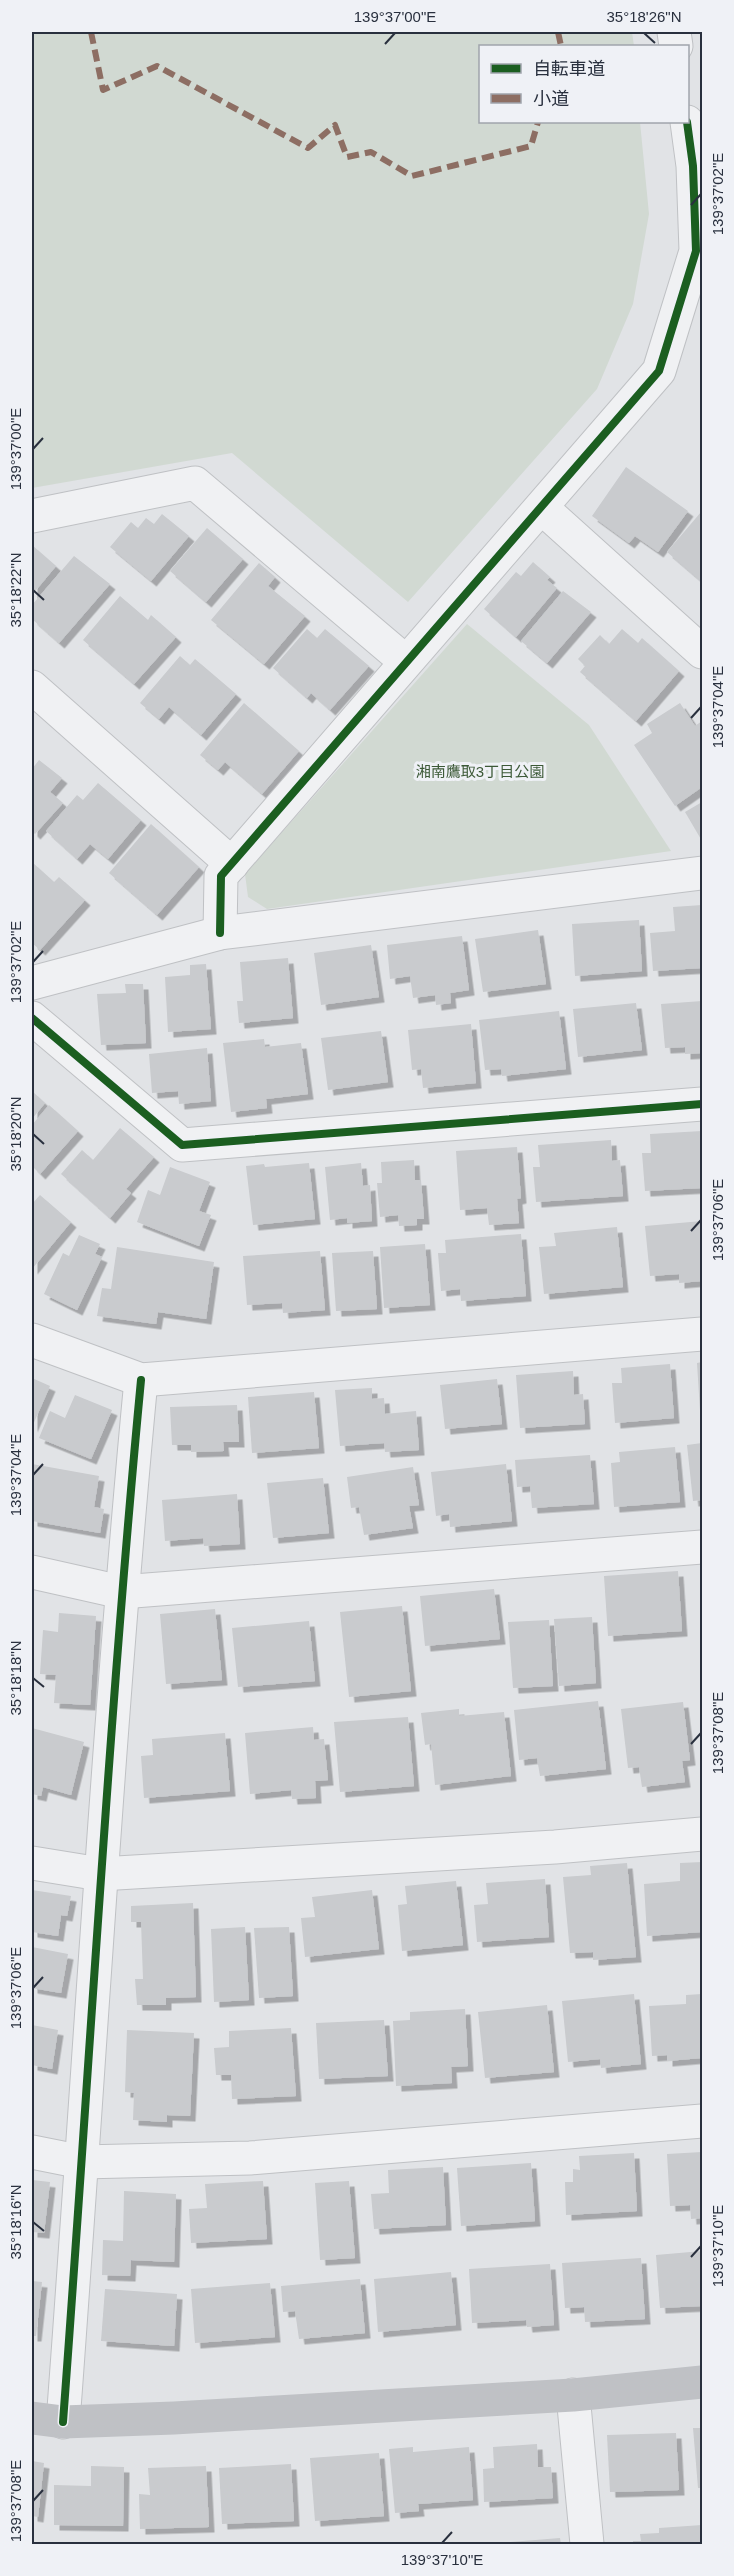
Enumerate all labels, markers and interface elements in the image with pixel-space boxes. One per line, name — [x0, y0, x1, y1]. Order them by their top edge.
text: 139°37'00"E — [354, 8, 436, 25]
text: 35°18'26"N — [606, 8, 682, 25]
legend — [479, 45, 689, 123]
text: 自転車道 — [533, 59, 605, 79]
text: 小道 — [533, 89, 569, 109]
text: 139°37'02"E — [709, 153, 726, 235]
text: 139°37'00"E — [7, 408, 24, 490]
text: 35°18'22"N — [7, 552, 24, 628]
text: 139°37'04"E — [709, 666, 726, 748]
park label: 湘南鷹取3丁目公園 — [416, 763, 544, 780]
text: 139°37'02"E — [7, 921, 24, 1003]
text: 35°18'20"N — [7, 1096, 24, 1172]
text: 139°37'06"E — [709, 1179, 726, 1261]
text: 139°37'04"E — [7, 1434, 24, 1516]
text: 35°18'18"N — [7, 1640, 24, 1716]
text: 139°37'08"E — [709, 1692, 726, 1774]
text: 139°37'06"E — [7, 1947, 24, 2029]
text: 35°18'16"N — [7, 2184, 24, 2260]
text: 139°37'10"E — [709, 2205, 726, 2287]
text: 139°37'08"E — [7, 2460, 24, 2542]
text: 139°37'10"E — [401, 2551, 483, 2568]

